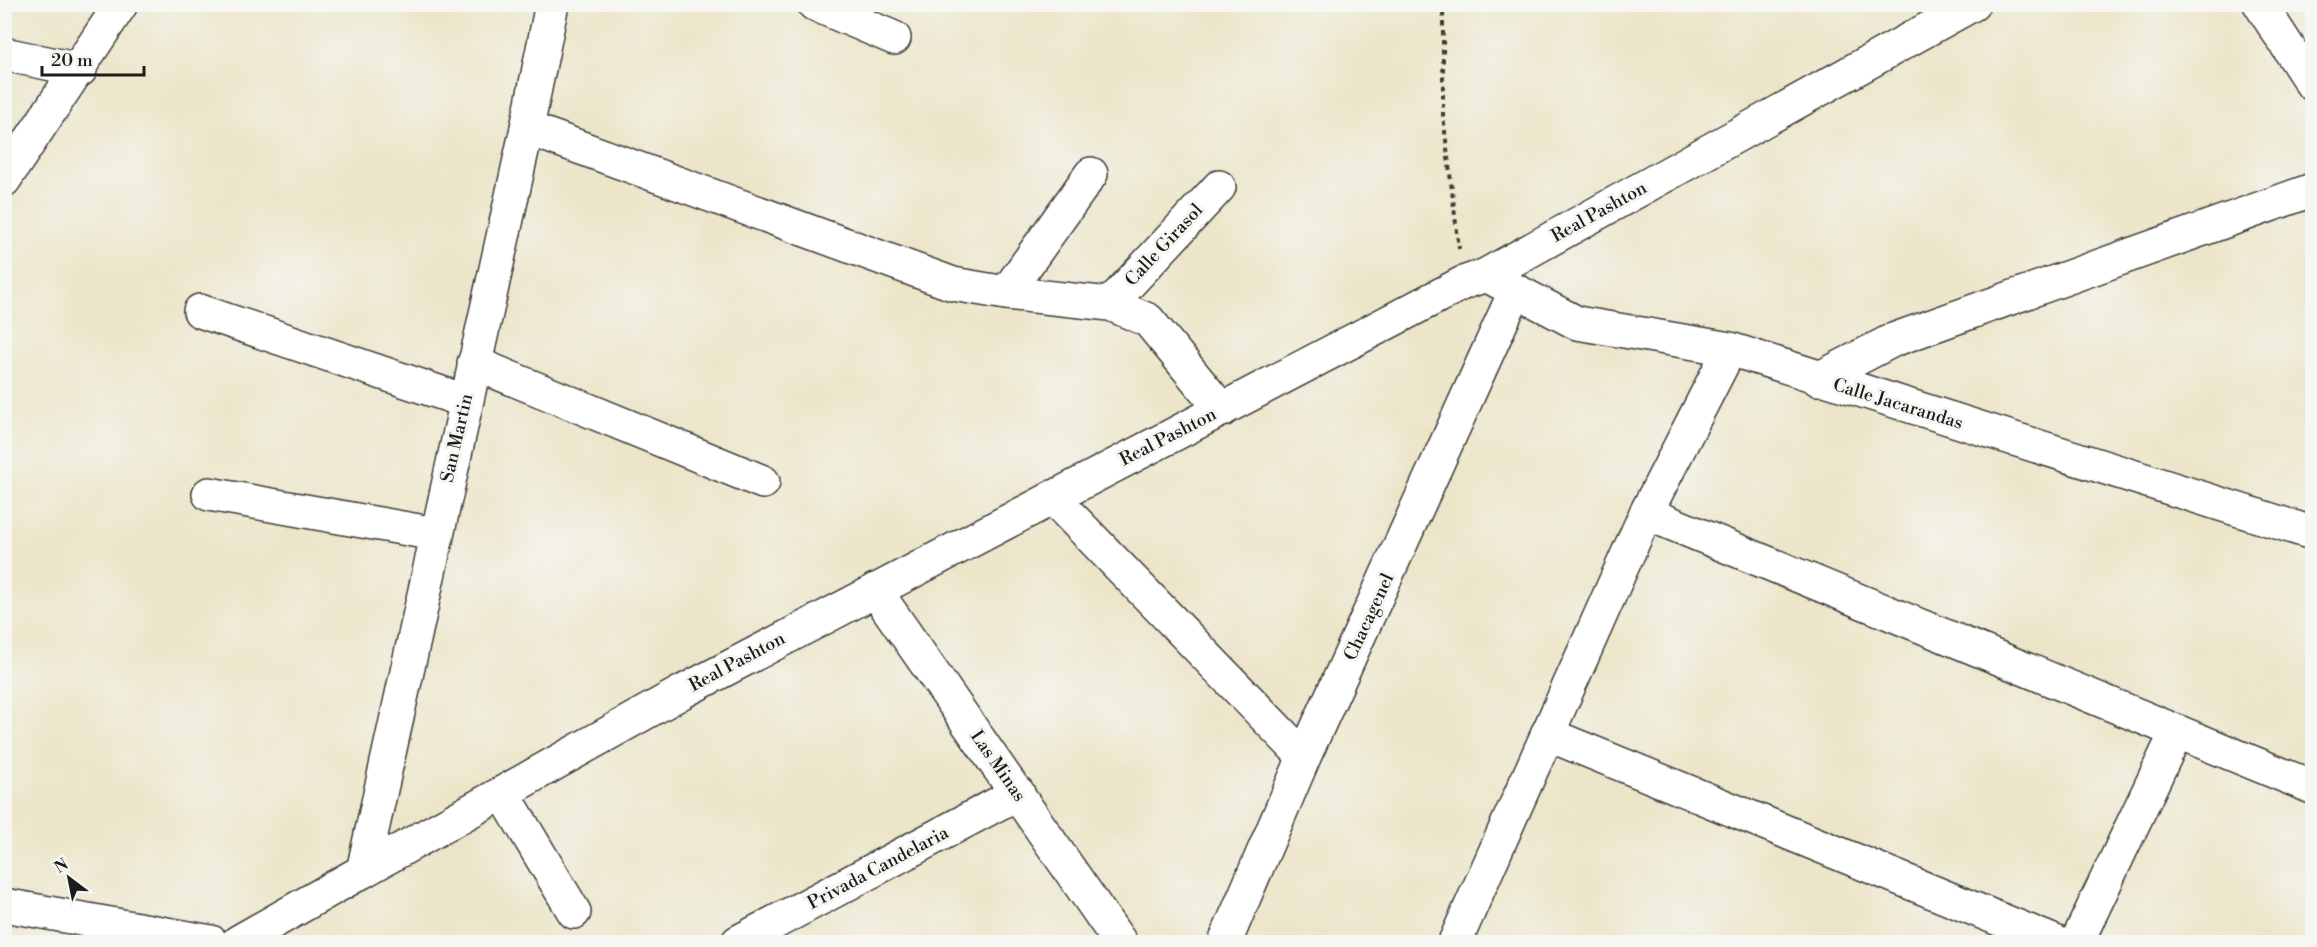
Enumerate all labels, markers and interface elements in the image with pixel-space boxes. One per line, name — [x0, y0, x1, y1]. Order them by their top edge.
scale bar — [42, 39, 144, 77]
text: 20 m — [51, 49, 93, 72]
street label: Real Pashton — [1547, 176, 1651, 248]
street label: Calle Girasol — [1120, 199, 1208, 291]
street label: Calle Jacarandas — [1830, 373, 1966, 435]
street label: San Martin — [436, 391, 478, 485]
street label: Real Pashton — [1116, 403, 1221, 471]
street label: Chacagenel — [1339, 569, 1400, 664]
street label: Real Pashton — [685, 627, 789, 697]
street label: Las Minas — [965, 726, 1031, 806]
street label: Privada Candelaria — [803, 821, 953, 915]
north arrow — [39, 848, 99, 908]
text: N — [51, 854, 73, 878]

